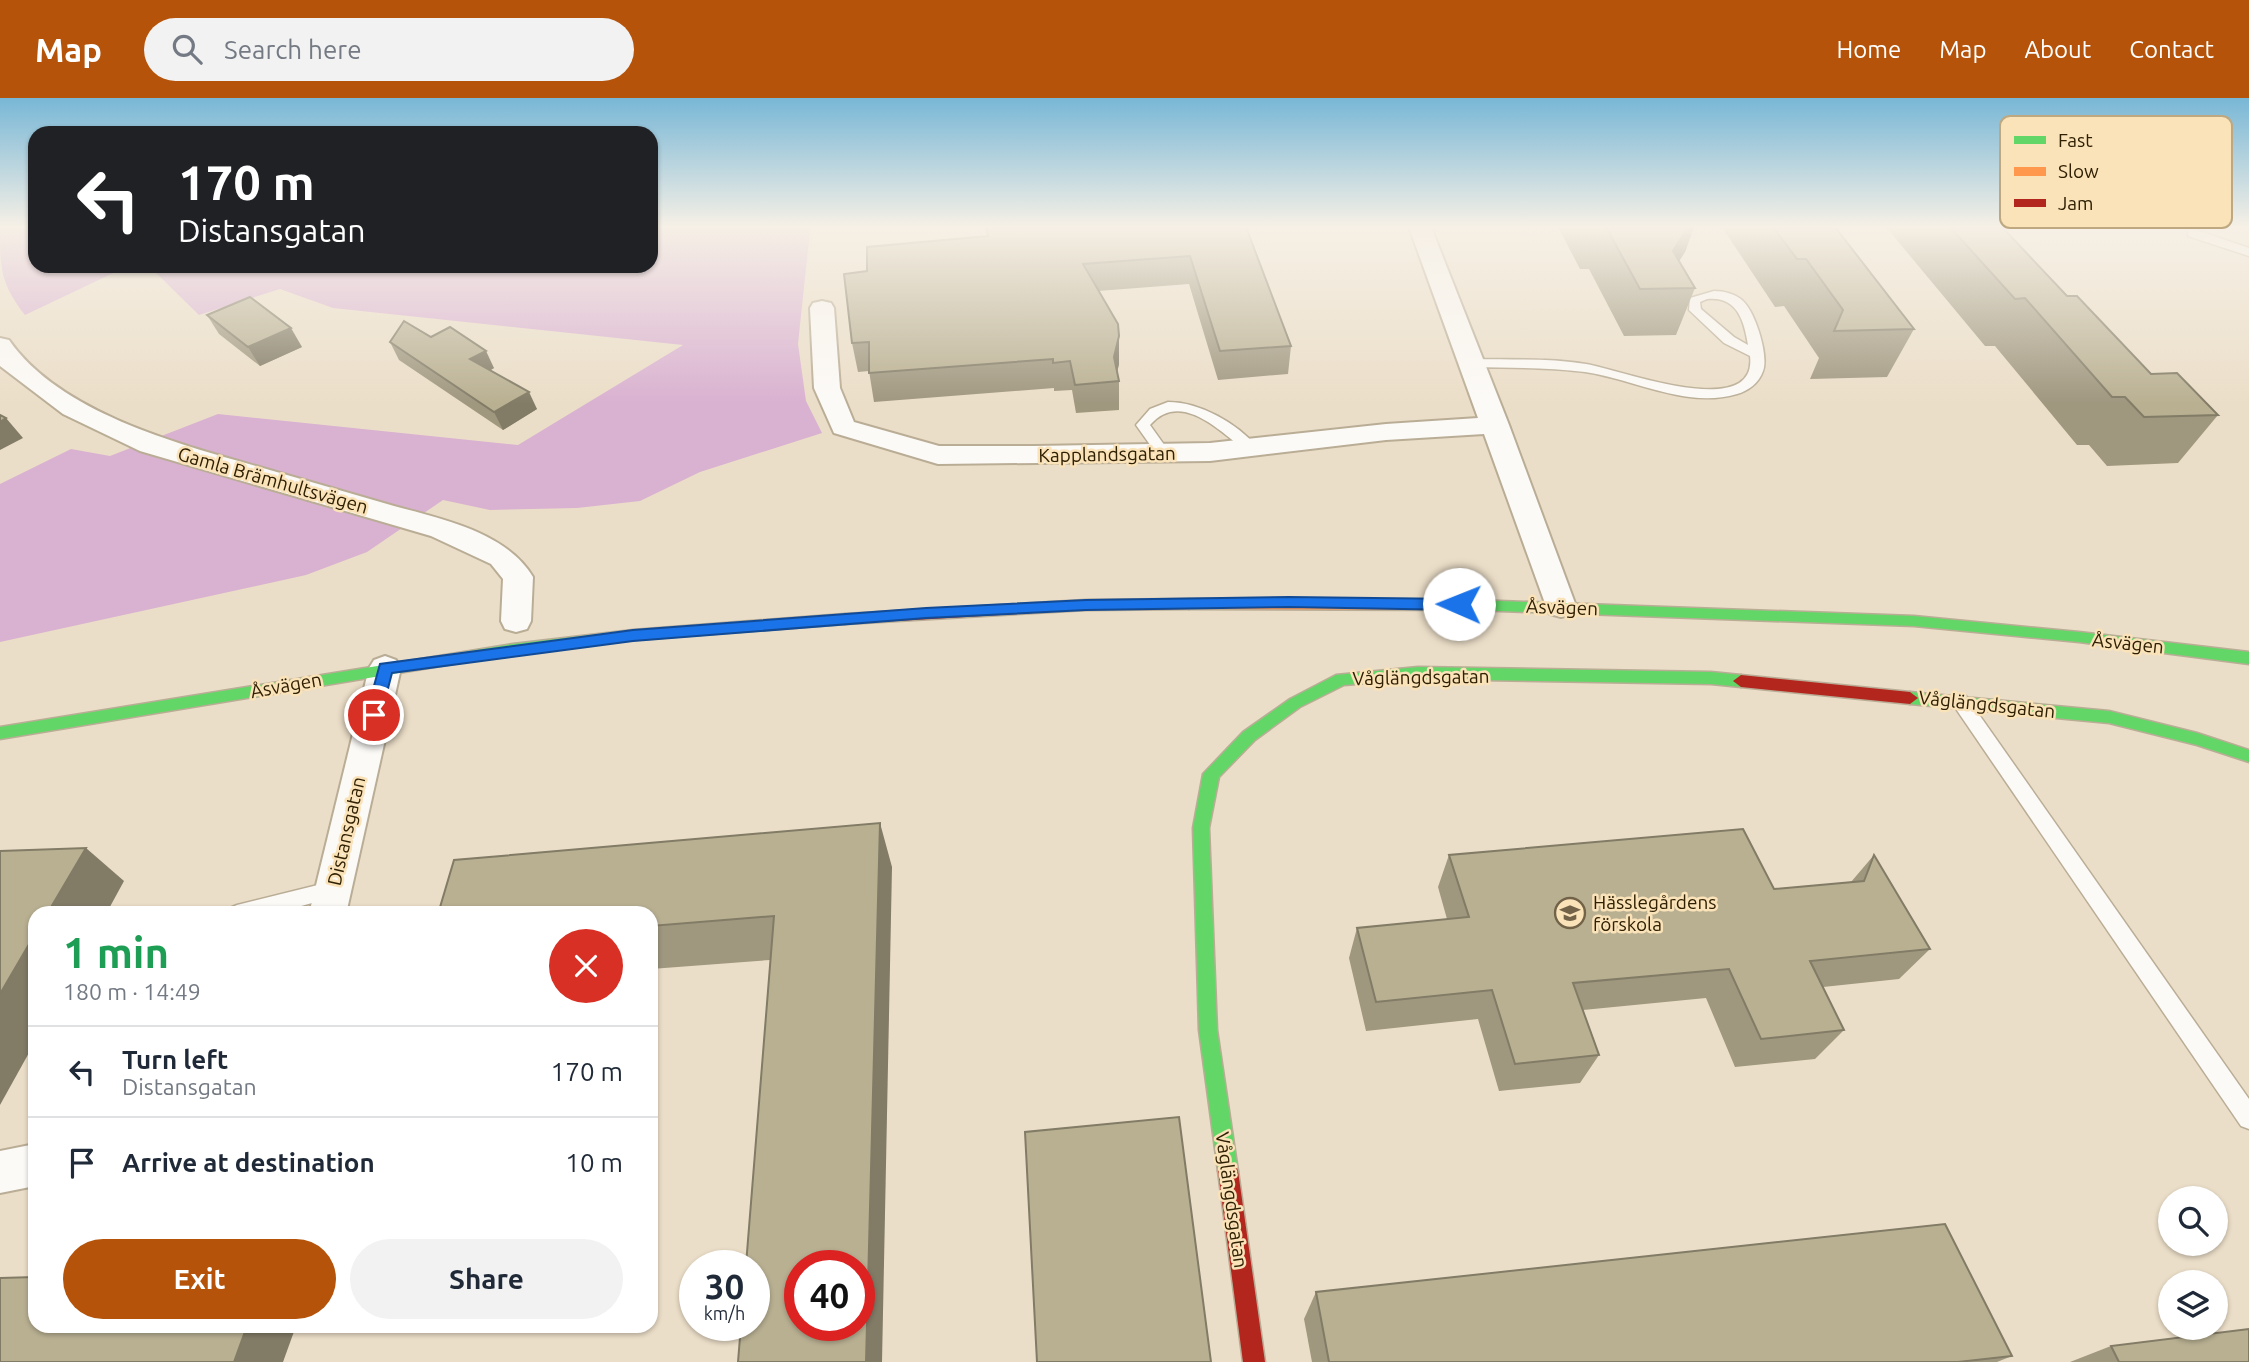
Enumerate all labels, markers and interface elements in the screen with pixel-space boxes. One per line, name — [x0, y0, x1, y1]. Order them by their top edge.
search box — [144, 18, 634, 81]
icon: search — [168, 30, 206, 68]
text: Map — [35, 31, 102, 68]
text: Search here — [224, 35, 362, 64]
text: Home — [1836, 36, 1901, 63]
text: Map — [1939, 36, 1986, 63]
text: About — [2024, 36, 2091, 63]
text: Contact — [2129, 36, 2214, 63]
legend — [2000, 116, 2232, 228]
text: Fast — [2058, 129, 2093, 151]
icon: left — [63, 154, 154, 245]
text: 170 m — [178, 154, 315, 209]
text: Slow — [2058, 160, 2099, 182]
text: Jam — [2058, 192, 2094, 214]
text: Distansgatan — [178, 212, 365, 248]
street label: Gamla Brämhultsvägen — [175, 442, 371, 518]
street label: Kapplandsgatan — [1038, 442, 1176, 466]
position arrow — [1422, 567, 1496, 641]
street label: Åsvägen — [1526, 595, 1598, 619]
street label: Åsvägen — [2091, 628, 2165, 658]
street label: Våglängdsgatan — [1352, 665, 1490, 689]
street label: Åsvägen — [249, 668, 323, 702]
pin — [344, 685, 404, 745]
street label: Våglängdsgatan — [1918, 686, 2056, 722]
icon: arrive — [355, 696, 393, 734]
street label: Distansgatan — [323, 774, 369, 888]
place label: Hässlegårdens förskola — [1593, 891, 1717, 935]
school or university icon: Hässlegårdens förskola — [1553, 896, 1587, 930]
text: 1 min — [63, 929, 169, 976]
button: close — [549, 929, 623, 1003]
text: 180 m · 14:49 — [63, 979, 201, 1004]
text: Turn left — [122, 1045, 228, 1074]
icon: left — [63, 1053, 101, 1091]
text: 170 m — [551, 1057, 623, 1086]
text: Distansgatan — [122, 1074, 257, 1099]
street label: Våglängdsgatan — [1212, 1131, 1252, 1269]
icon: arrive — [63, 1144, 101, 1182]
text: Arrive at destination — [122, 1148, 375, 1177]
text: 10 m — [565, 1148, 623, 1177]
map controls — [2158, 1186, 2228, 1340]
button: search — [2158, 1186, 2228, 1256]
button: Exit — [63, 1239, 336, 1319]
button: Share — [350, 1239, 623, 1319]
speed limit sign: 40 — [784, 1250, 875, 1341]
text: 30 — [705, 1266, 744, 1306]
button: layers — [2158, 1270, 2228, 1340]
text: km/h — [704, 1303, 745, 1323]

